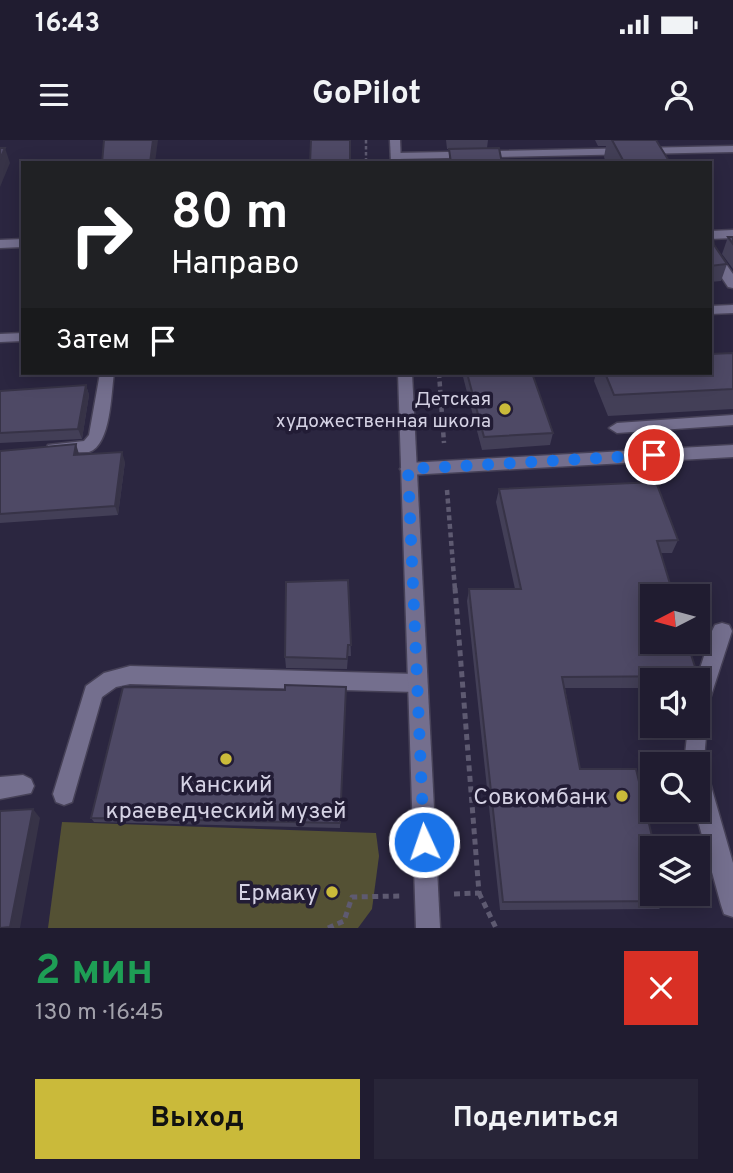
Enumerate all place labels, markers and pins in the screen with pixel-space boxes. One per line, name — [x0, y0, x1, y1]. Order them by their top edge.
place label: Детская художественная школа — [276, 388, 491, 434]
marker: Детская художественная школа — [497, 401, 513, 417]
pin — [624, 425, 684, 485]
marker: Канский краеведческий музей — [218, 751, 234, 767]
place label: Канский краеведческий музей — [105, 772, 347, 827]
place label: Совкомбанк — [473, 784, 608, 813]
marker: Совкомбанк — [614, 788, 630, 804]
place label: Ермаку — [238, 880, 318, 909]
marker: Ермаку — [324, 884, 340, 900]

